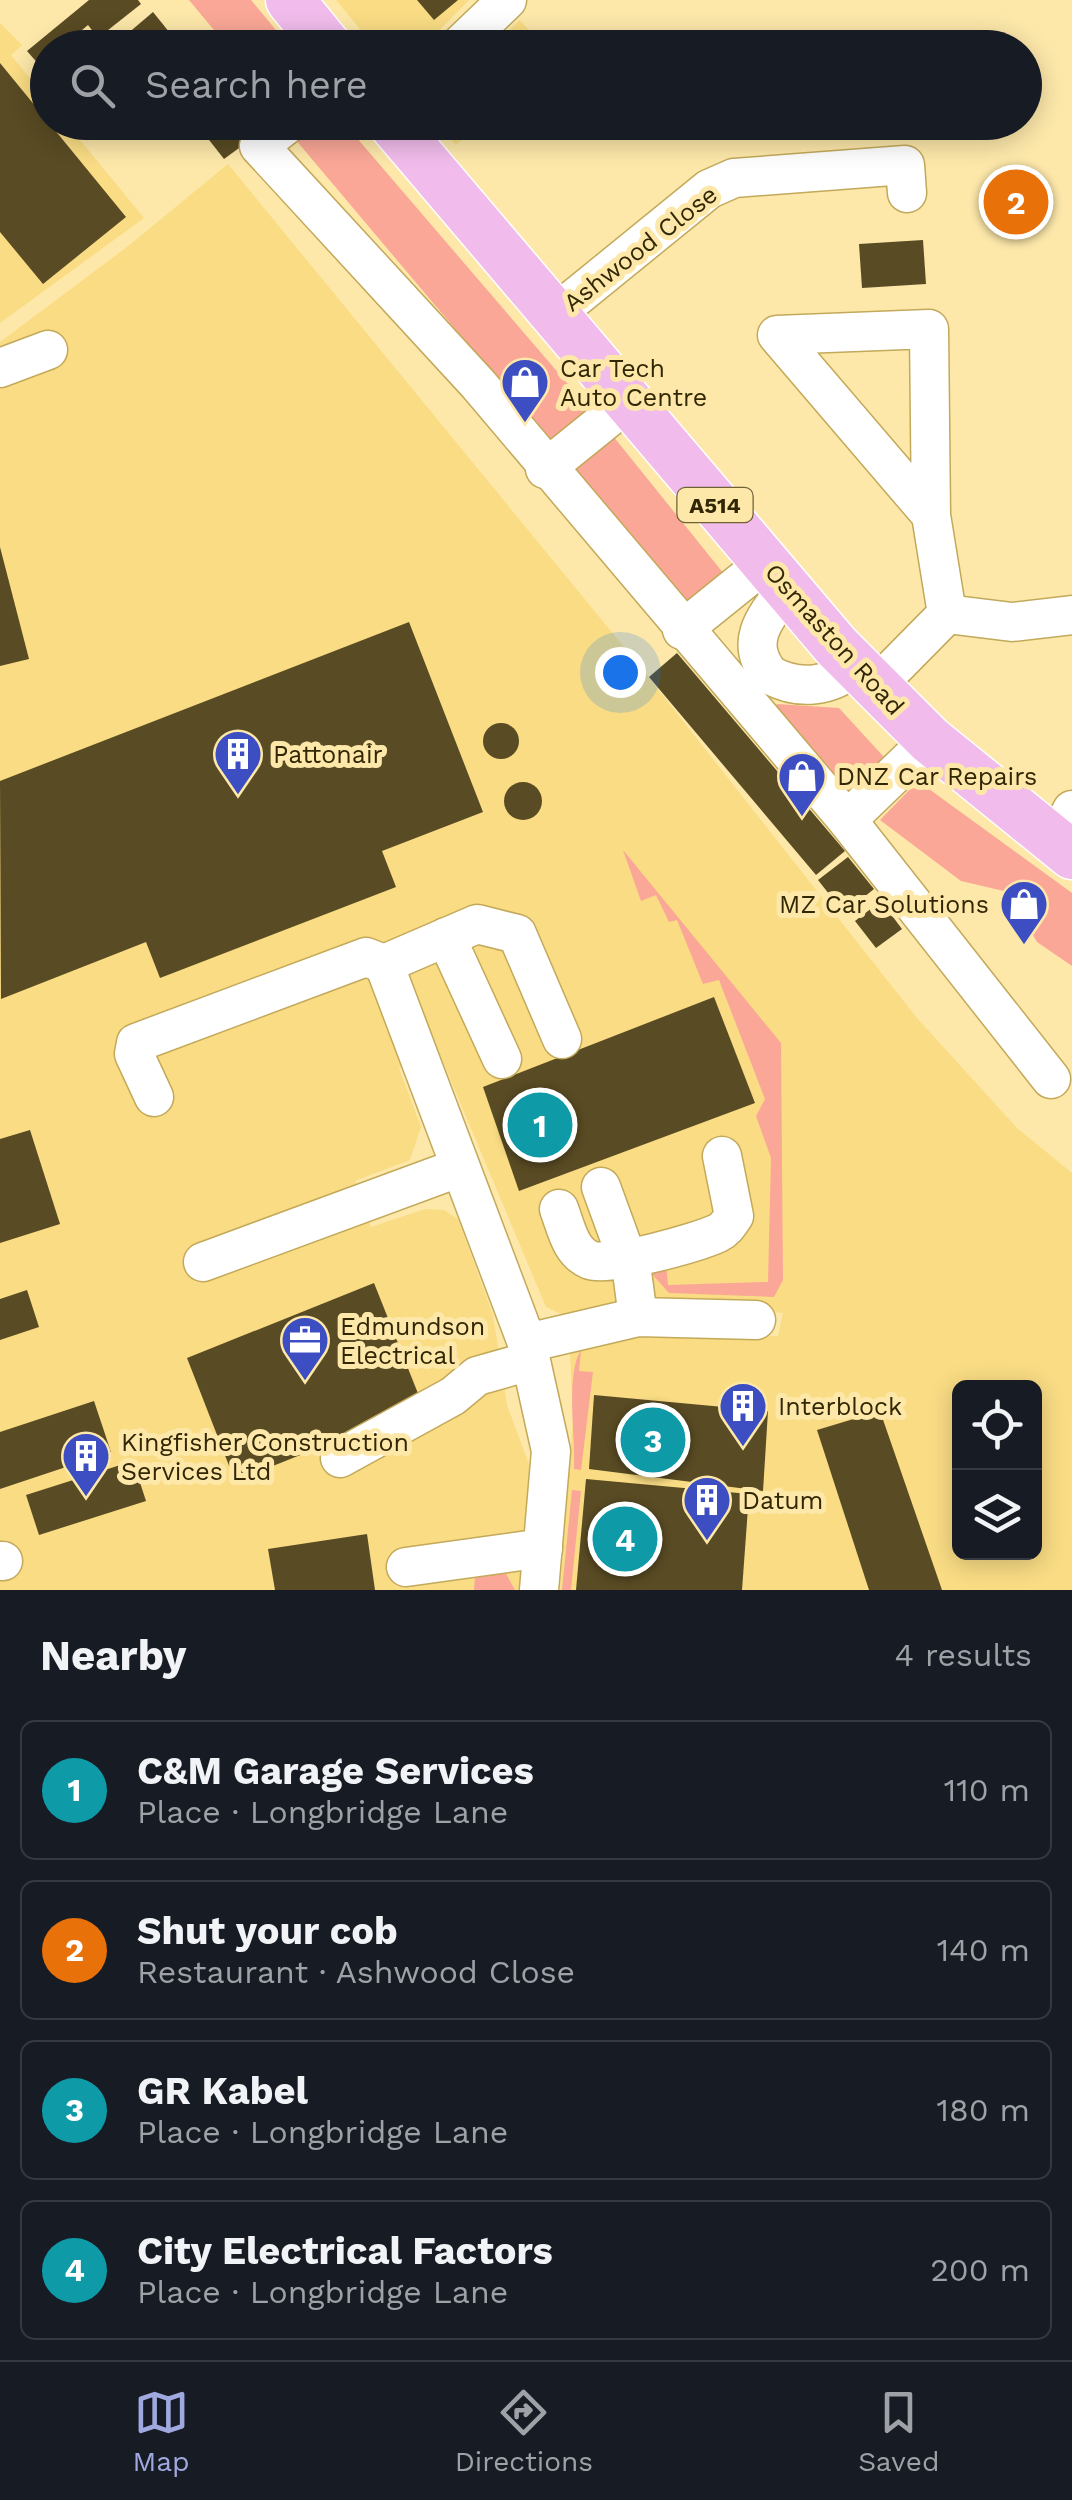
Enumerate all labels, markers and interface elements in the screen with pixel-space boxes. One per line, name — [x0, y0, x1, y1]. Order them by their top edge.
search box — [30, 30, 1042, 140]
icon: search — [65, 58, 120, 113]
text: Search here — [145, 63, 368, 107]
pin: 2 — [984, 164, 1048, 240]
street label: Ashwood Close — [558, 179, 723, 317]
place label: Car Tech Auto Centre — [560, 354, 707, 412]
shop icon: Car Tech Auto Centre — [499, 356, 551, 424]
road number: A514 — [678, 488, 752, 522]
street label: Osmaston Road — [759, 558, 910, 721]
your location — [595, 647, 646, 698]
building icon: Pattonair — [212, 728, 264, 796]
place label: Pattonair — [273, 740, 383, 769]
shop icon: DNZ Car Repairs — [776, 750, 828, 818]
place label: DNZ Car Repairs — [837, 762, 1037, 791]
shop icon: MZ Car Solutions — [998, 878, 1050, 946]
place label: MZ Car Solutions — [779, 890, 989, 919]
pin: 1 — [508, 1088, 572, 1162]
place label: Edmundson Electrical — [340, 1312, 485, 1370]
office icon: Edmundson Electrical — [279, 1314, 331, 1382]
building icon: Interblock — [717, 1380, 769, 1448]
map controls — [952, 1380, 1042, 1560]
button: locate — [952, 1380, 1042, 1470]
place label: Interblock — [778, 1392, 902, 1421]
pin: 3 — [620, 1402, 686, 1478]
place label: Kingfisher Construction Services Ltd — [121, 1428, 409, 1486]
building icon: Kingfisher Construction Services Ltd — [60, 1430, 112, 1498]
button: layers — [952, 1470, 1042, 1560]
building icon: Datum — [681, 1474, 733, 1542]
place label: Datum — [742, 1486, 823, 1515]
pin: 4 — [592, 1502, 658, 1576]
text: Nearby — [40, 1631, 187, 1680]
text: 4 results — [894, 1636, 1032, 1674]
text: C&M Garage Services — [137, 1749, 534, 1793]
text: 1 — [68, 1771, 81, 1809]
text: 110 m — [944, 1771, 1030, 1809]
text: Place · Longbridge Lane — [137, 1793, 508, 1831]
text: Shut your cob — [137, 1909, 398, 1953]
text: 2 — [65, 1931, 84, 1969]
text: 140 m — [937, 1931, 1030, 1969]
text: Restaurant · Ashwood Close — [137, 1953, 575, 1991]
text: GR Kabel — [137, 2069, 308, 2113]
text: 3 — [65, 2091, 84, 2129]
text: 180 m — [936, 2091, 1030, 2129]
text: Place · Longbridge Lane — [137, 2113, 508, 2151]
text: City Electrical Factors — [137, 2229, 553, 2273]
text: 4 — [64, 2251, 85, 2289]
text: 200 m — [930, 2251, 1030, 2289]
text: Place · Longbridge Lane — [137, 2273, 508, 2311]
tab: Map — [133, 2385, 190, 2478]
tab: Directions — [455, 2385, 593, 2478]
tab: Saved — [858, 2385, 939, 2478]

